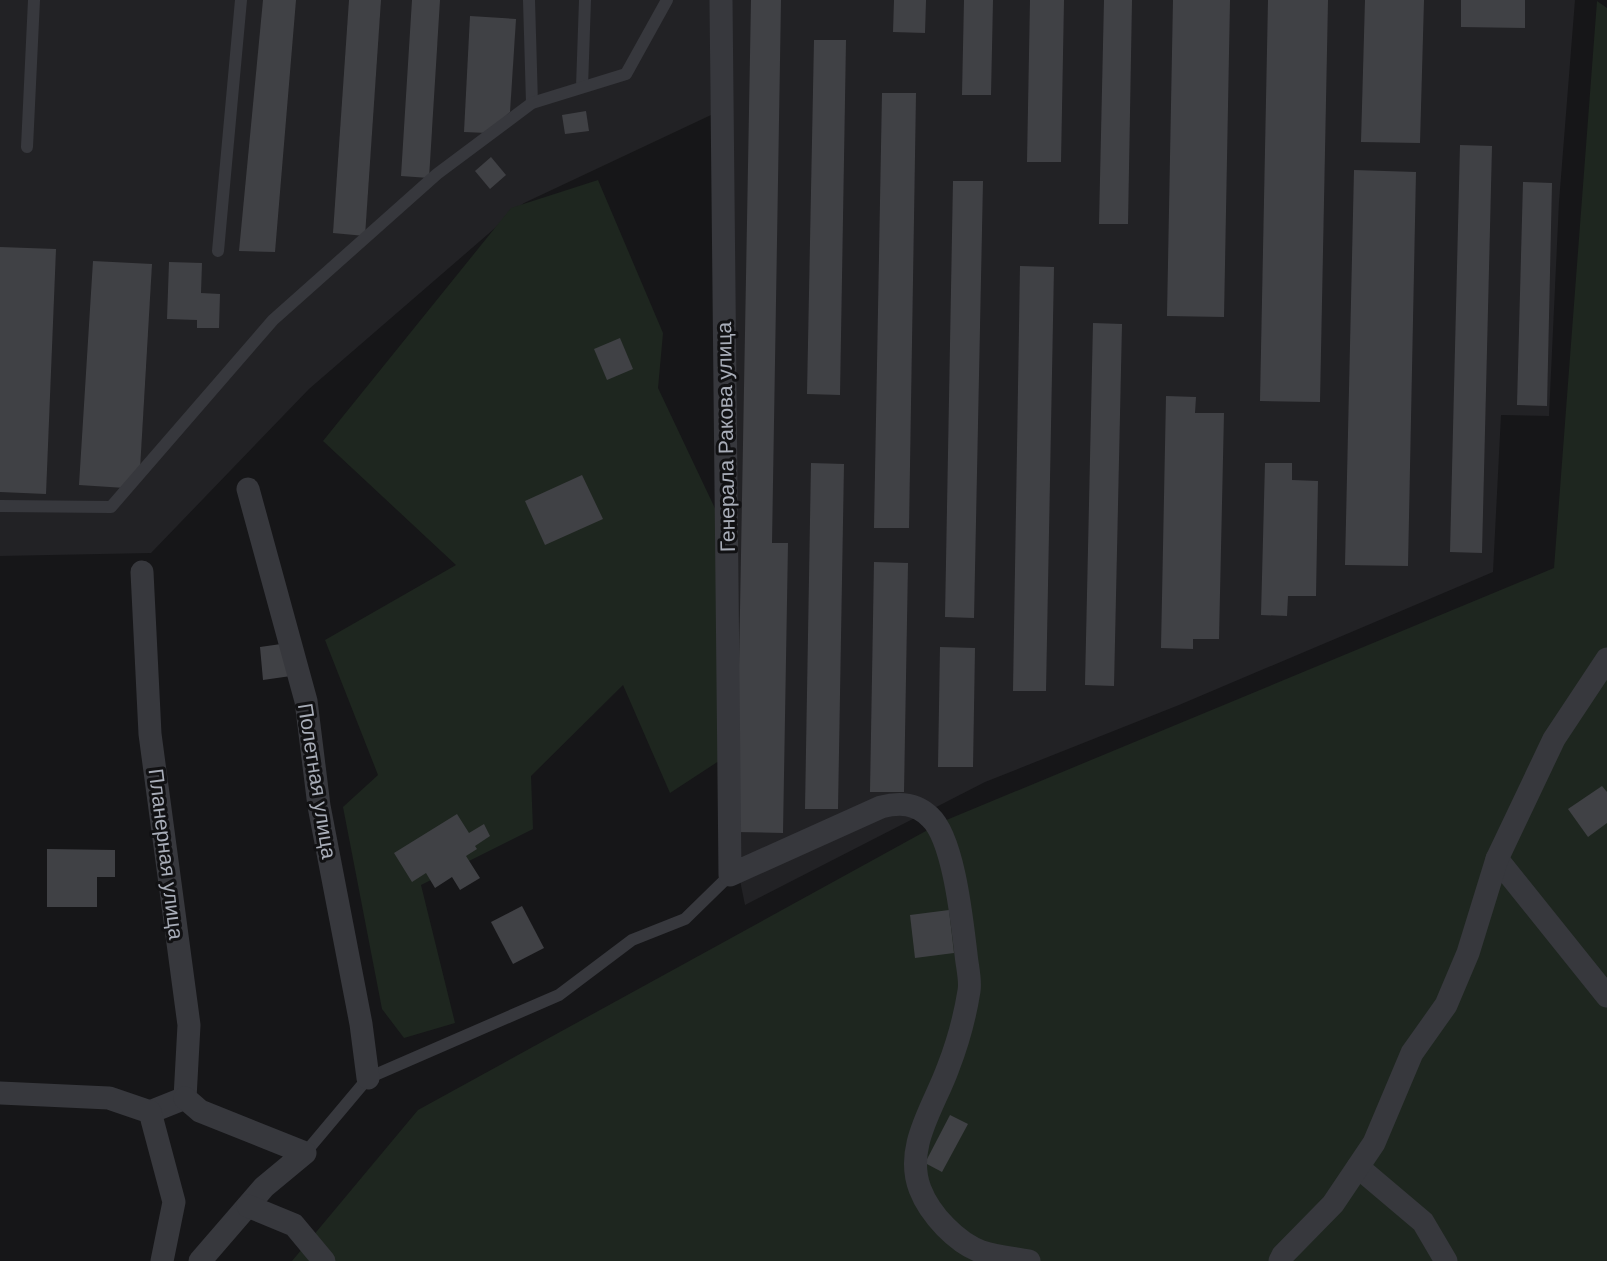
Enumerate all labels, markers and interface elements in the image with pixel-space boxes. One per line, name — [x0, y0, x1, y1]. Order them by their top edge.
street label: Генерала Ракова улица — [712, 321, 739, 552]
street label: Полетная улица — [294, 701, 341, 861]
street label: Планерная улица — [145, 767, 188, 941]

